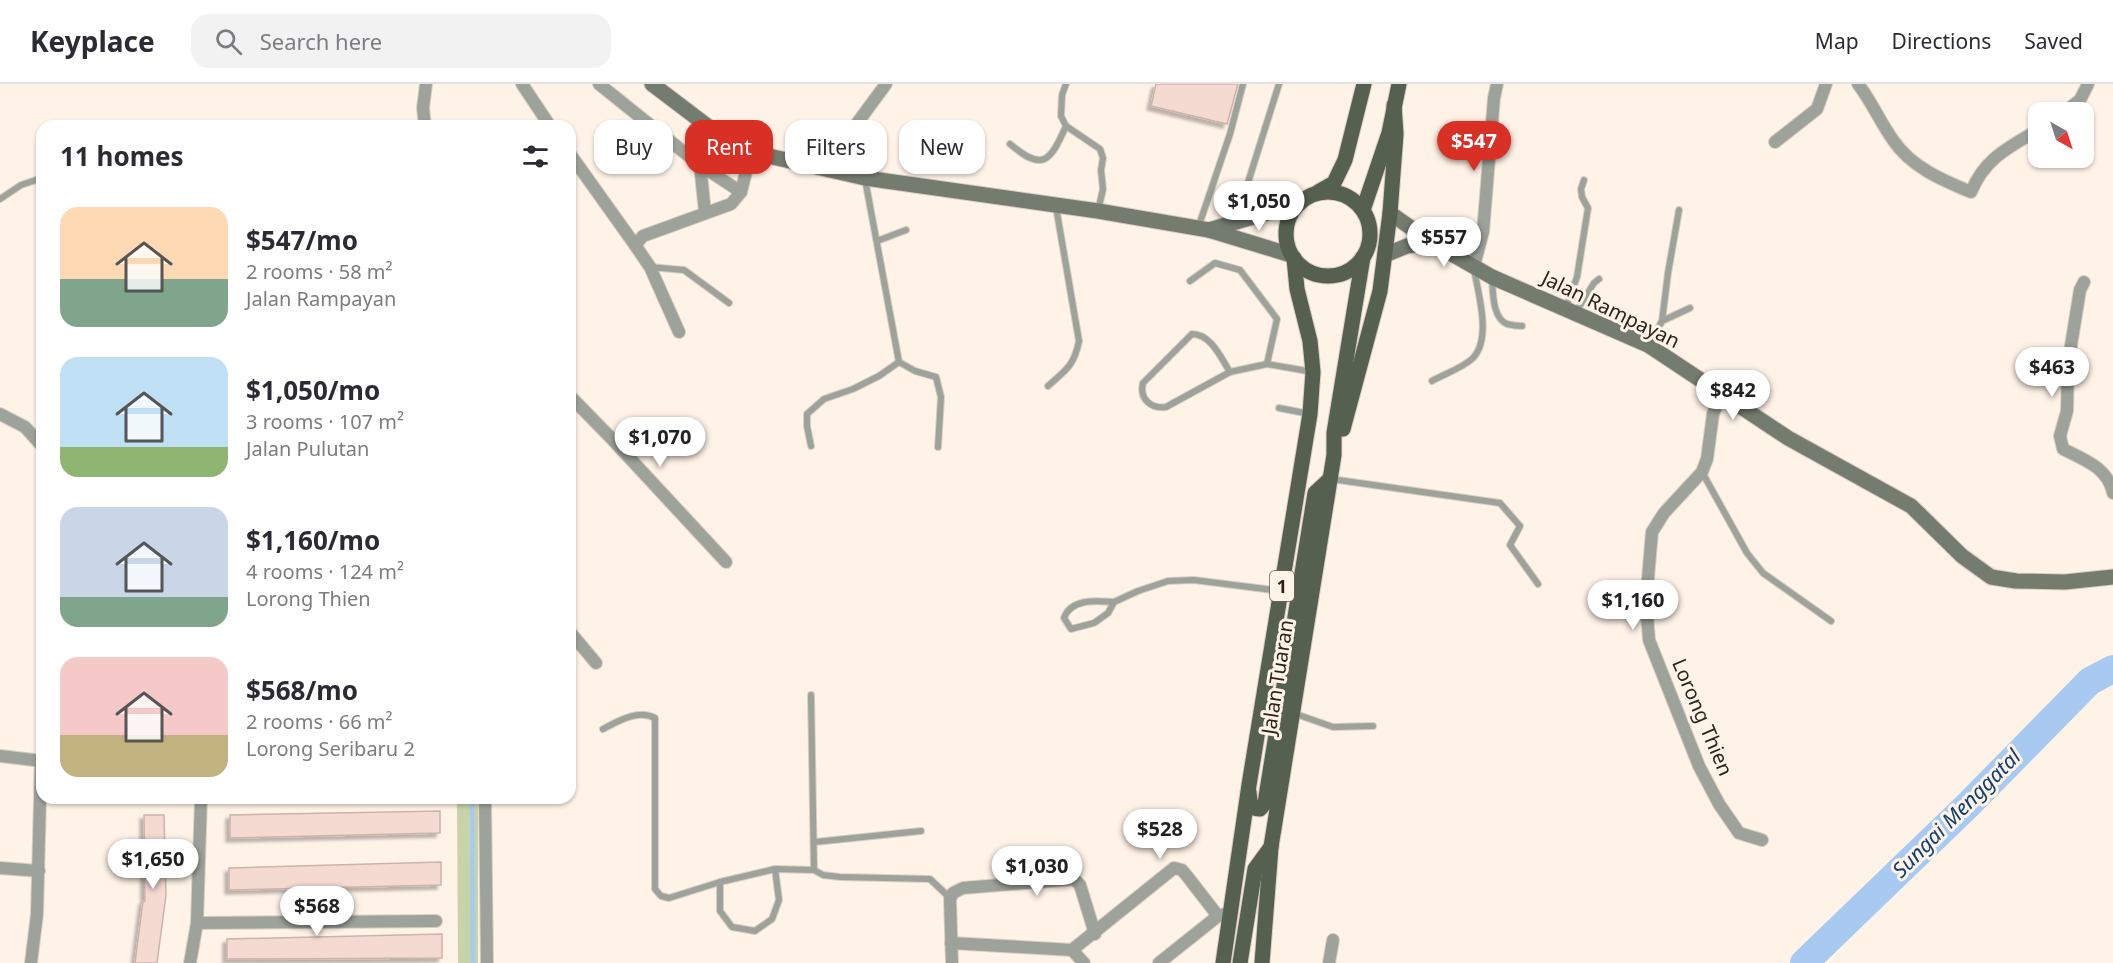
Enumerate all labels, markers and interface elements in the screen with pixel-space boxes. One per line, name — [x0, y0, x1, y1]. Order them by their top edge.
search box — [191, 14, 611, 68]
text: Keyplace — [30, 22, 155, 60]
icon: search — [212, 25, 245, 58]
text: Search here — [260, 26, 382, 56]
text: Map — [1815, 27, 1859, 55]
text: Directions — [1892, 27, 1991, 55]
text: Saved — [2024, 27, 2083, 55]
north arrow — [2028, 102, 2094, 168]
map controls — [2028, 102, 2094, 168]
chip: Buy — [594, 120, 673, 174]
chip: Rent — [685, 120, 773, 174]
chip: Filters — [785, 120, 887, 174]
chip: New — [899, 120, 985, 174]
pin: $547 — [1438, 121, 1510, 172]
text: $547 — [1451, 127, 1497, 154]
text: 11 homes — [60, 138, 184, 174]
icon: filters — [519, 140, 552, 173]
pin: $1,050 — [1210, 181, 1308, 232]
text: $1,050 — [1228, 187, 1290, 214]
pin: $557 — [1408, 217, 1480, 268]
text: $547/mo — [246, 222, 358, 258]
text: $557 — [1421, 223, 1467, 250]
icon: home — [108, 231, 180, 303]
text: 2 rooms · 58 m² — [246, 258, 393, 285]
street label: Jalan Rampayan — [1536, 263, 1684, 354]
text: Jalan Rampayan — [246, 285, 396, 312]
pin: $463 — [2016, 347, 2088, 398]
text: $463 — [2029, 353, 2075, 380]
pin: $842 — [1697, 370, 1769, 421]
text: $1,050/mo — [246, 372, 380, 408]
text: $842 — [1710, 376, 1756, 403]
icon: home — [108, 381, 180, 453]
text: 3 rooms · 107 m² — [246, 408, 404, 435]
pin: $1,070 — [611, 417, 709, 468]
text: $1,070 — [629, 423, 691, 450]
text: Jalan Pulutan — [246, 435, 369, 462]
text: $1,160/mo — [246, 522, 380, 558]
icon: home — [108, 531, 180, 603]
text: 4 rooms · 124 m² — [246, 558, 404, 585]
road number: 1 — [1270, 571, 1294, 601]
pin: $1,160 — [1584, 580, 1682, 631]
text: Lorong Thien — [246, 585, 371, 612]
text: $1,160 — [1602, 586, 1664, 613]
street label: Jalan Tuaran — [1254, 618, 1299, 738]
street label: Lorong Thien — [1666, 654, 1740, 780]
text: $568/mo — [246, 672, 358, 708]
icon: home — [108, 681, 180, 753]
text: 2 rooms · 66 m² — [246, 708, 393, 735]
text: Lorong Seribaru 2 — [246, 735, 415, 762]
water label: Sungai Menggatal — [1886, 742, 2027, 883]
pin: $528 — [1124, 809, 1196, 860]
text: $528 — [1137, 815, 1183, 842]
pin: $1,650 — [104, 839, 202, 890]
text: $1,650 — [122, 845, 184, 872]
pin: $1,030 — [988, 846, 1086, 897]
text: $1,030 — [1006, 852, 1068, 879]
pin: $568 — [281, 886, 353, 937]
text: $568 — [294, 892, 340, 919]

